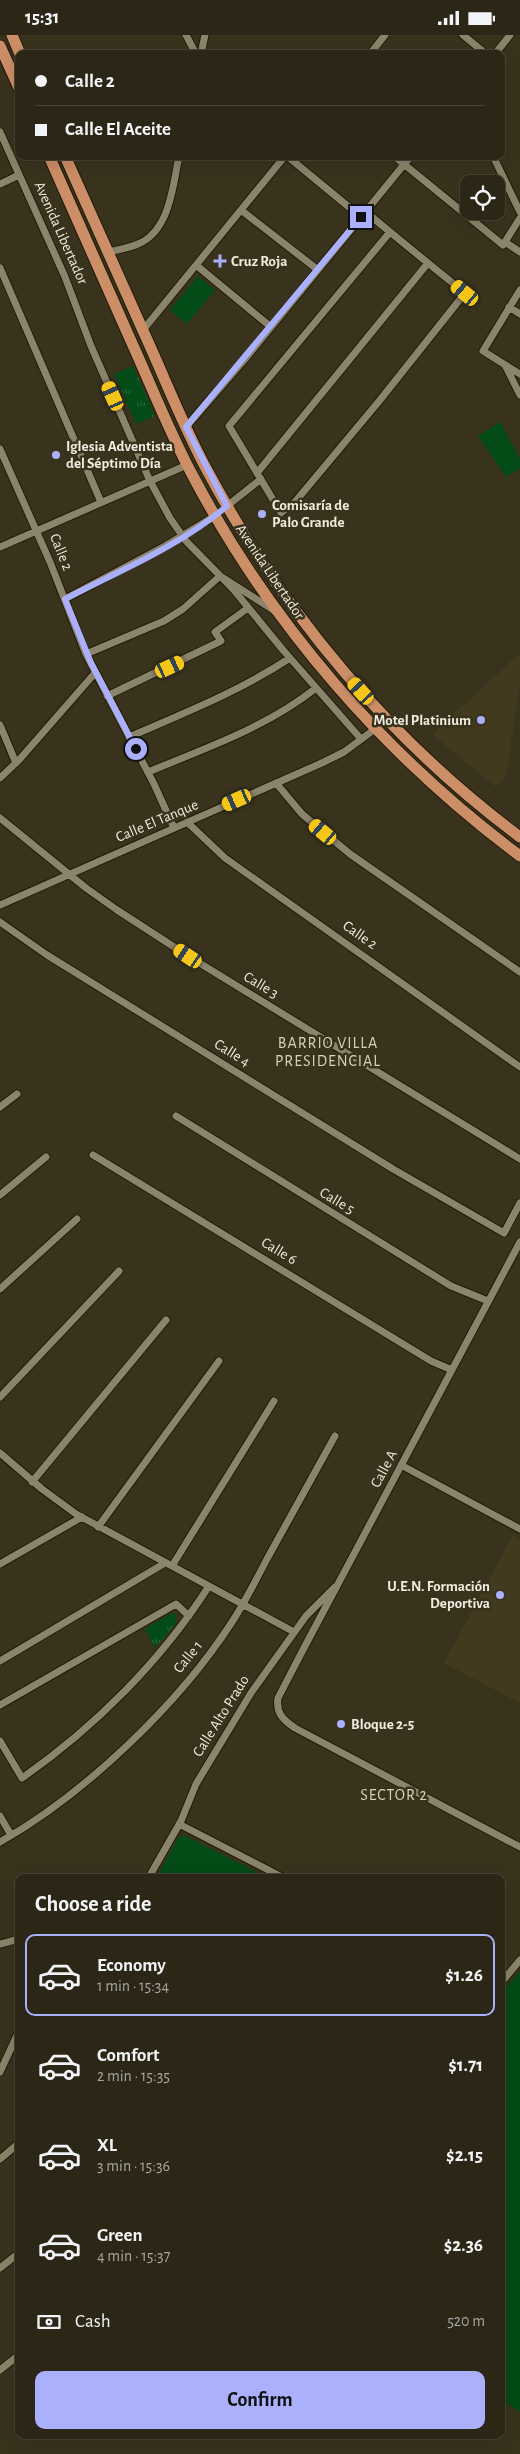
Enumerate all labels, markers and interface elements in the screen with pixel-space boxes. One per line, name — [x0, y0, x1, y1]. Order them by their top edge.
text: 15:31 — [25, 8, 59, 27]
text: Calle 2 — [65, 72, 115, 91]
text: Calle El Aceite — [65, 120, 171, 139]
map controls — [460, 175, 505, 220]
button: locate — [460, 175, 505, 220]
street label: Avenida Libertador — [32, 179, 90, 287]
route end — [350, 206, 372, 228]
marker: Cruz Roja — [213, 254, 227, 268]
place label: Cruz Roja — [231, 254, 288, 269]
car — [448, 278, 481, 308]
car — [100, 379, 125, 413]
place label: Iglesia Adventista del Séptimo Día — [66, 439, 173, 471]
marker: Iglesia Adventista del Séptimo Día — [50, 449, 62, 461]
place label: Comisaría de Palo Grande — [272, 498, 349, 530]
marker: Comisaría de Palo Grande — [256, 508, 268, 520]
street label: Avenida Libertador — [233, 522, 307, 622]
street label: Calle 2 — [47, 531, 75, 573]
car — [153, 654, 186, 680]
car — [345, 675, 376, 707]
place label: Motel Platinium — [374, 713, 471, 728]
marker: Motel Platinium — [475, 714, 487, 726]
route start — [125, 738, 147, 760]
car — [220, 787, 253, 813]
street label: Calle El Tanque — [114, 797, 201, 845]
car — [306, 817, 339, 847]
street label: Calle 2 — [340, 918, 380, 952]
car — [171, 941, 204, 971]
street label: Calle 3 — [241, 969, 281, 1001]
district label: BARRIO VILLA PRESIDENCIAL — [275, 1035, 381, 1069]
street label: Calle 4 — [212, 1036, 252, 1070]
street label: Calle 5 — [317, 1185, 357, 1217]
street label: Calle 6 — [259, 1235, 299, 1267]
street label: Calle A — [368, 1447, 400, 1490]
place label: U.E.N. Formación Deportiva — [387, 1579, 490, 1611]
marker: U.E.N. Formación Deportiva — [494, 1589, 506, 1601]
street label: Calle 1 — [171, 1638, 205, 1676]
street label: Calle Alto Prado — [190, 1673, 252, 1759]
place label: Bloque 2-5 — [351, 1717, 414, 1732]
marker: Bloque 2-5 — [335, 1718, 347, 1730]
district label: SECTOR 2 — [360, 1787, 428, 1803]
text: Choose a ride — [35, 1893, 151, 1915]
icon: car — [37, 1953, 82, 1998]
text: Economy — [97, 1956, 166, 1975]
text: $1.26 — [445, 1966, 483, 1985]
text: 1 min · 15:34 — [97, 1978, 169, 1994]
icon: car — [37, 2043, 82, 2088]
text: Comfort — [97, 2046, 159, 2065]
text: $1.71 — [448, 2056, 483, 2075]
text: 2 min · 15:35 — [97, 2068, 170, 2084]
icon: car — [37, 2133, 82, 2178]
text: XL — [97, 2136, 117, 2155]
text: $2.15 — [446, 2146, 483, 2165]
text: 3 min · 15:36 — [97, 2158, 170, 2174]
icon: car — [37, 2223, 82, 2268]
text: Green — [97, 2226, 143, 2245]
text: $2.36 — [444, 2236, 483, 2255]
text: 4 min · 15:37 — [97, 2248, 170, 2264]
icon: cash — [35, 2308, 63, 2336]
text: Cash — [75, 2312, 111, 2331]
text: 520 m — [447, 2313, 485, 2329]
button: Confirm — [35, 2371, 485, 2429]

